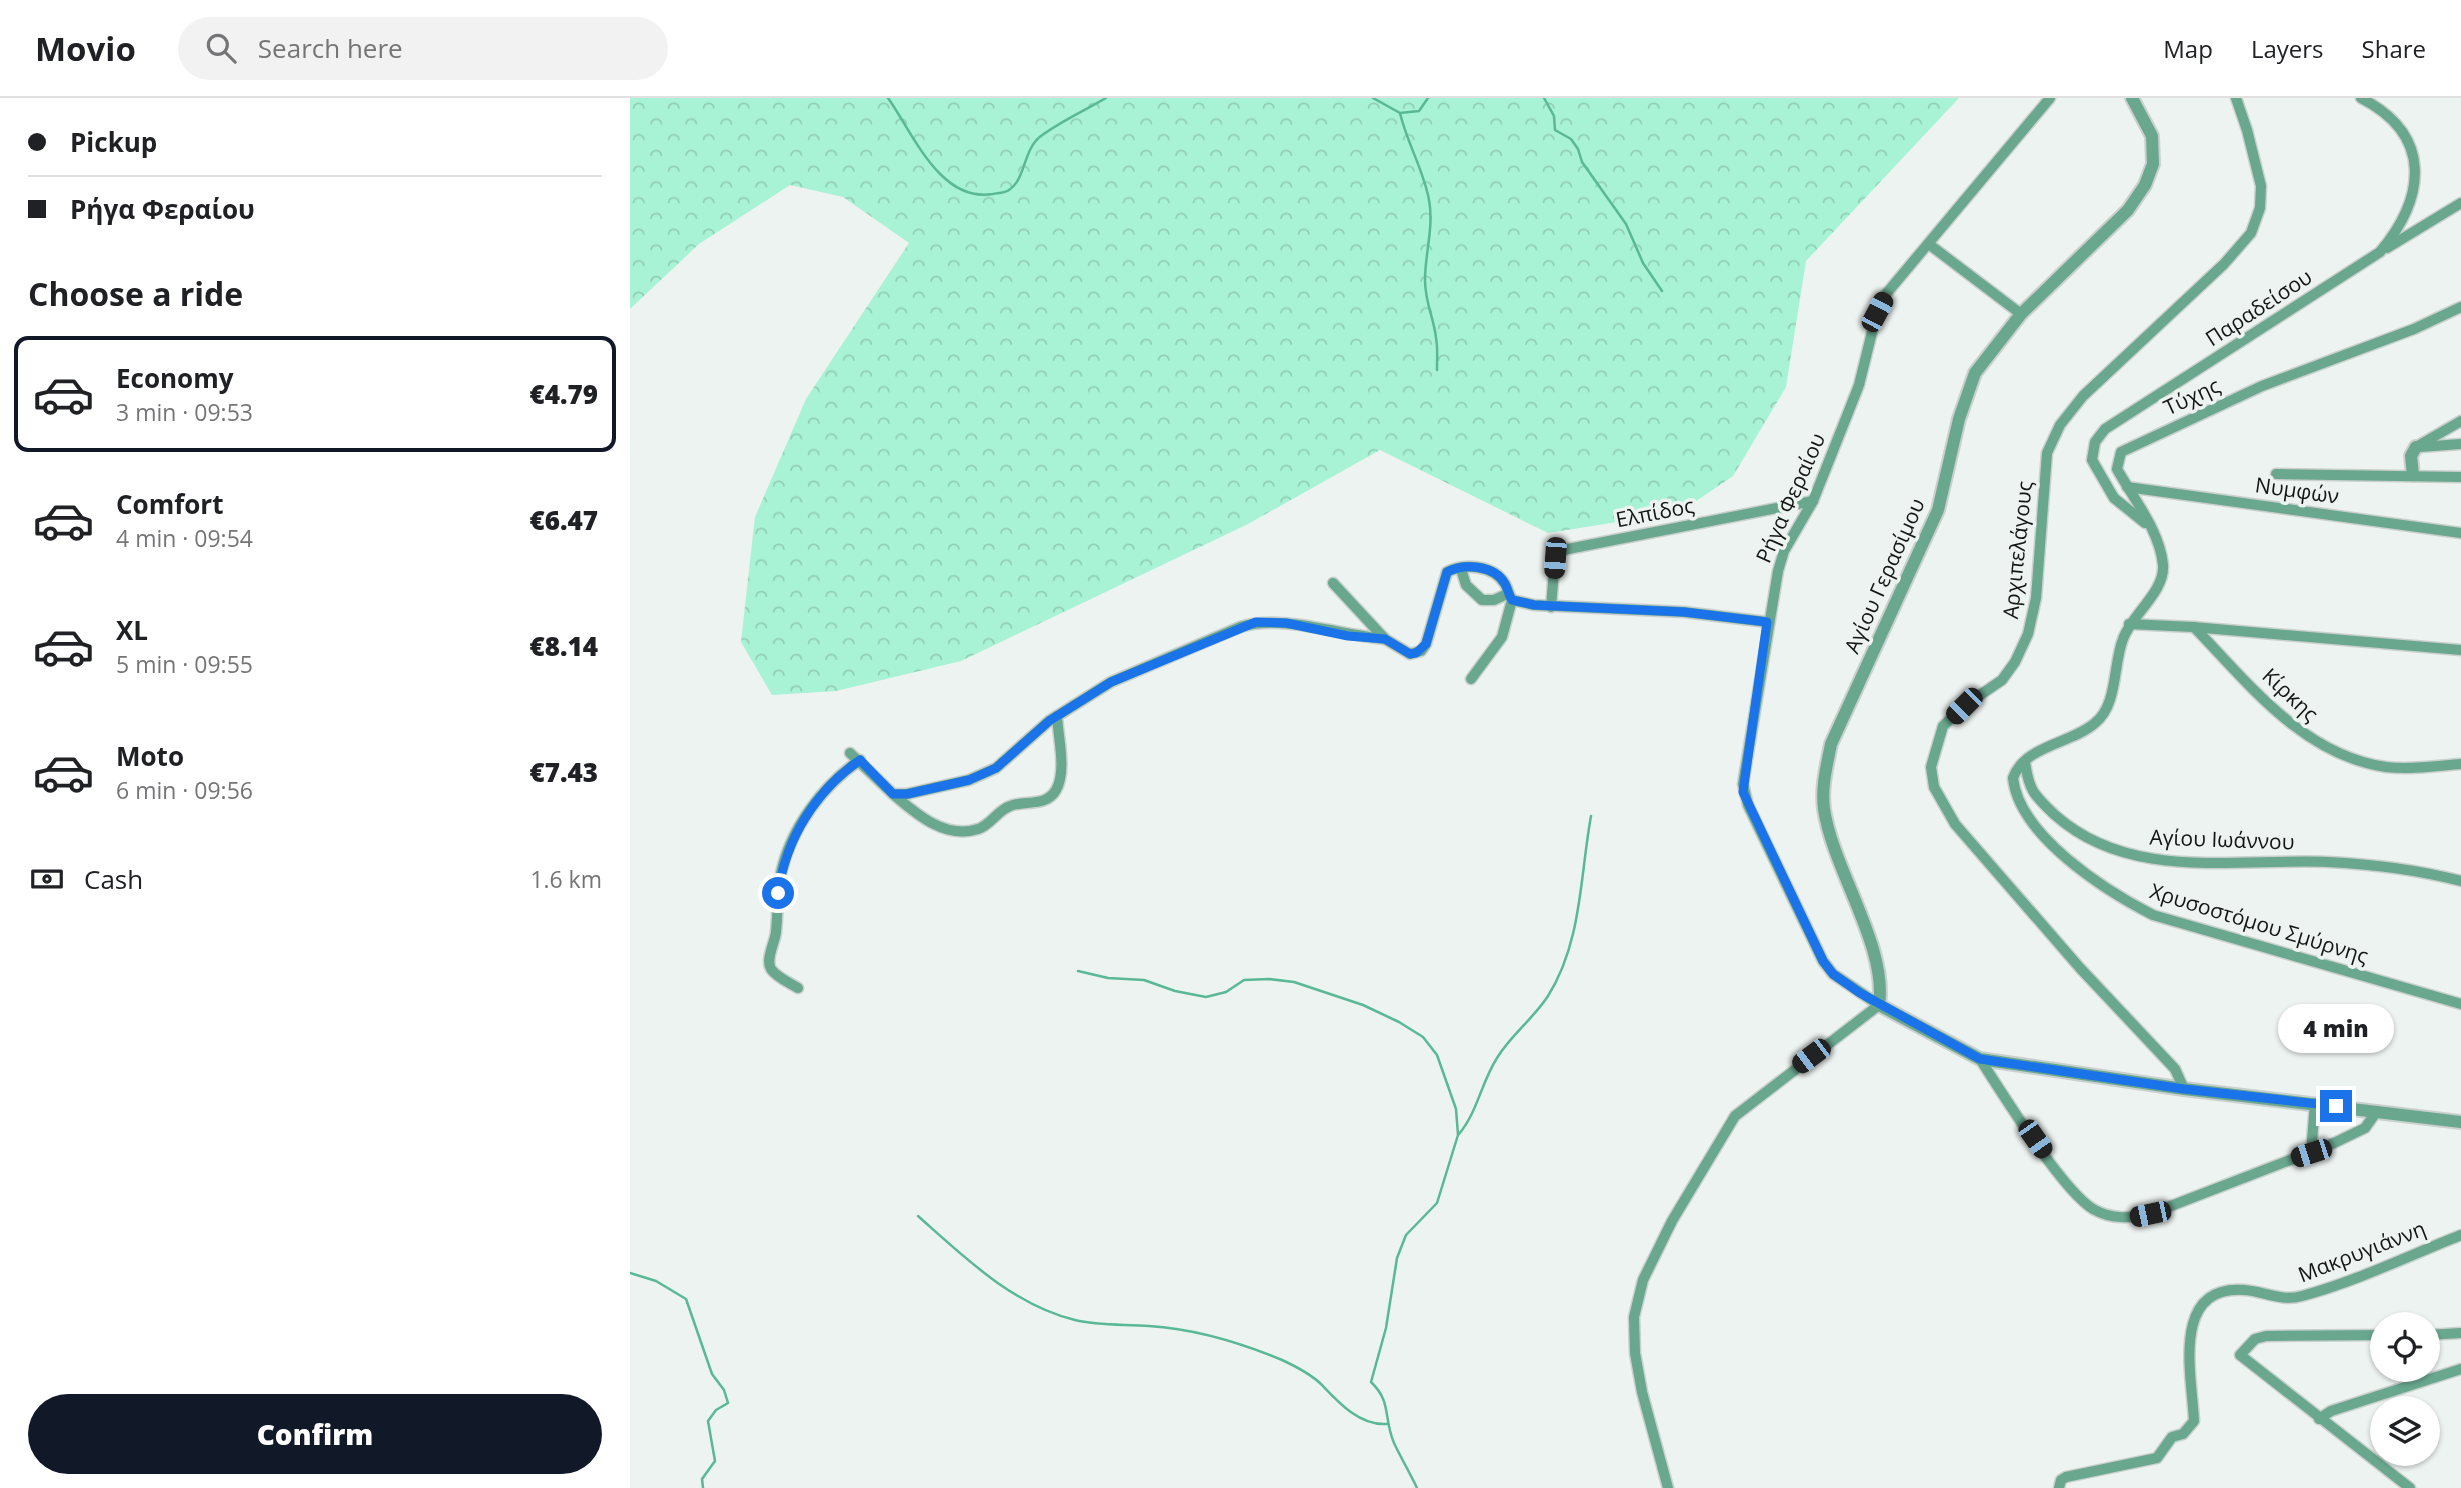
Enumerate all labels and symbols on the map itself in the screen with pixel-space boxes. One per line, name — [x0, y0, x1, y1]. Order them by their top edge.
street label: Παραδείσου — [2200, 262, 2317, 352]
car — [1858, 289, 1897, 335]
street label: Τύχης — [2159, 371, 2224, 421]
street label: Ρήγα Φεραίου — [1749, 428, 1831, 567]
street label: Νυμφών — [2253, 470, 2341, 510]
street label: Αρχιπελάγους — [1996, 480, 2038, 620]
street label: Ελπίδος — [1613, 491, 1696, 533]
street label: Αγίου Γερασίμου — [1837, 494, 1931, 657]
car — [1544, 536, 1567, 580]
street label: Κίρκης — [2257, 661, 2325, 727]
car — [1942, 684, 1987, 728]
street label: Αγίου Ιωάννου — [2149, 822, 2295, 856]
street label: Χρυσοστόμου Σμύρνης — [2147, 876, 2372, 970]
route start — [762, 877, 794, 909]
callout: 4 min — [2278, 1004, 2394, 1054]
car — [1788, 1035, 1835, 1077]
route end — [2320, 1090, 2352, 1122]
car — [2015, 1116, 2056, 1162]
car — [2288, 1137, 2335, 1169]
car — [2128, 1199, 2173, 1229]
street label: Μακρυγιάννη — [2294, 1214, 2429, 1288]

